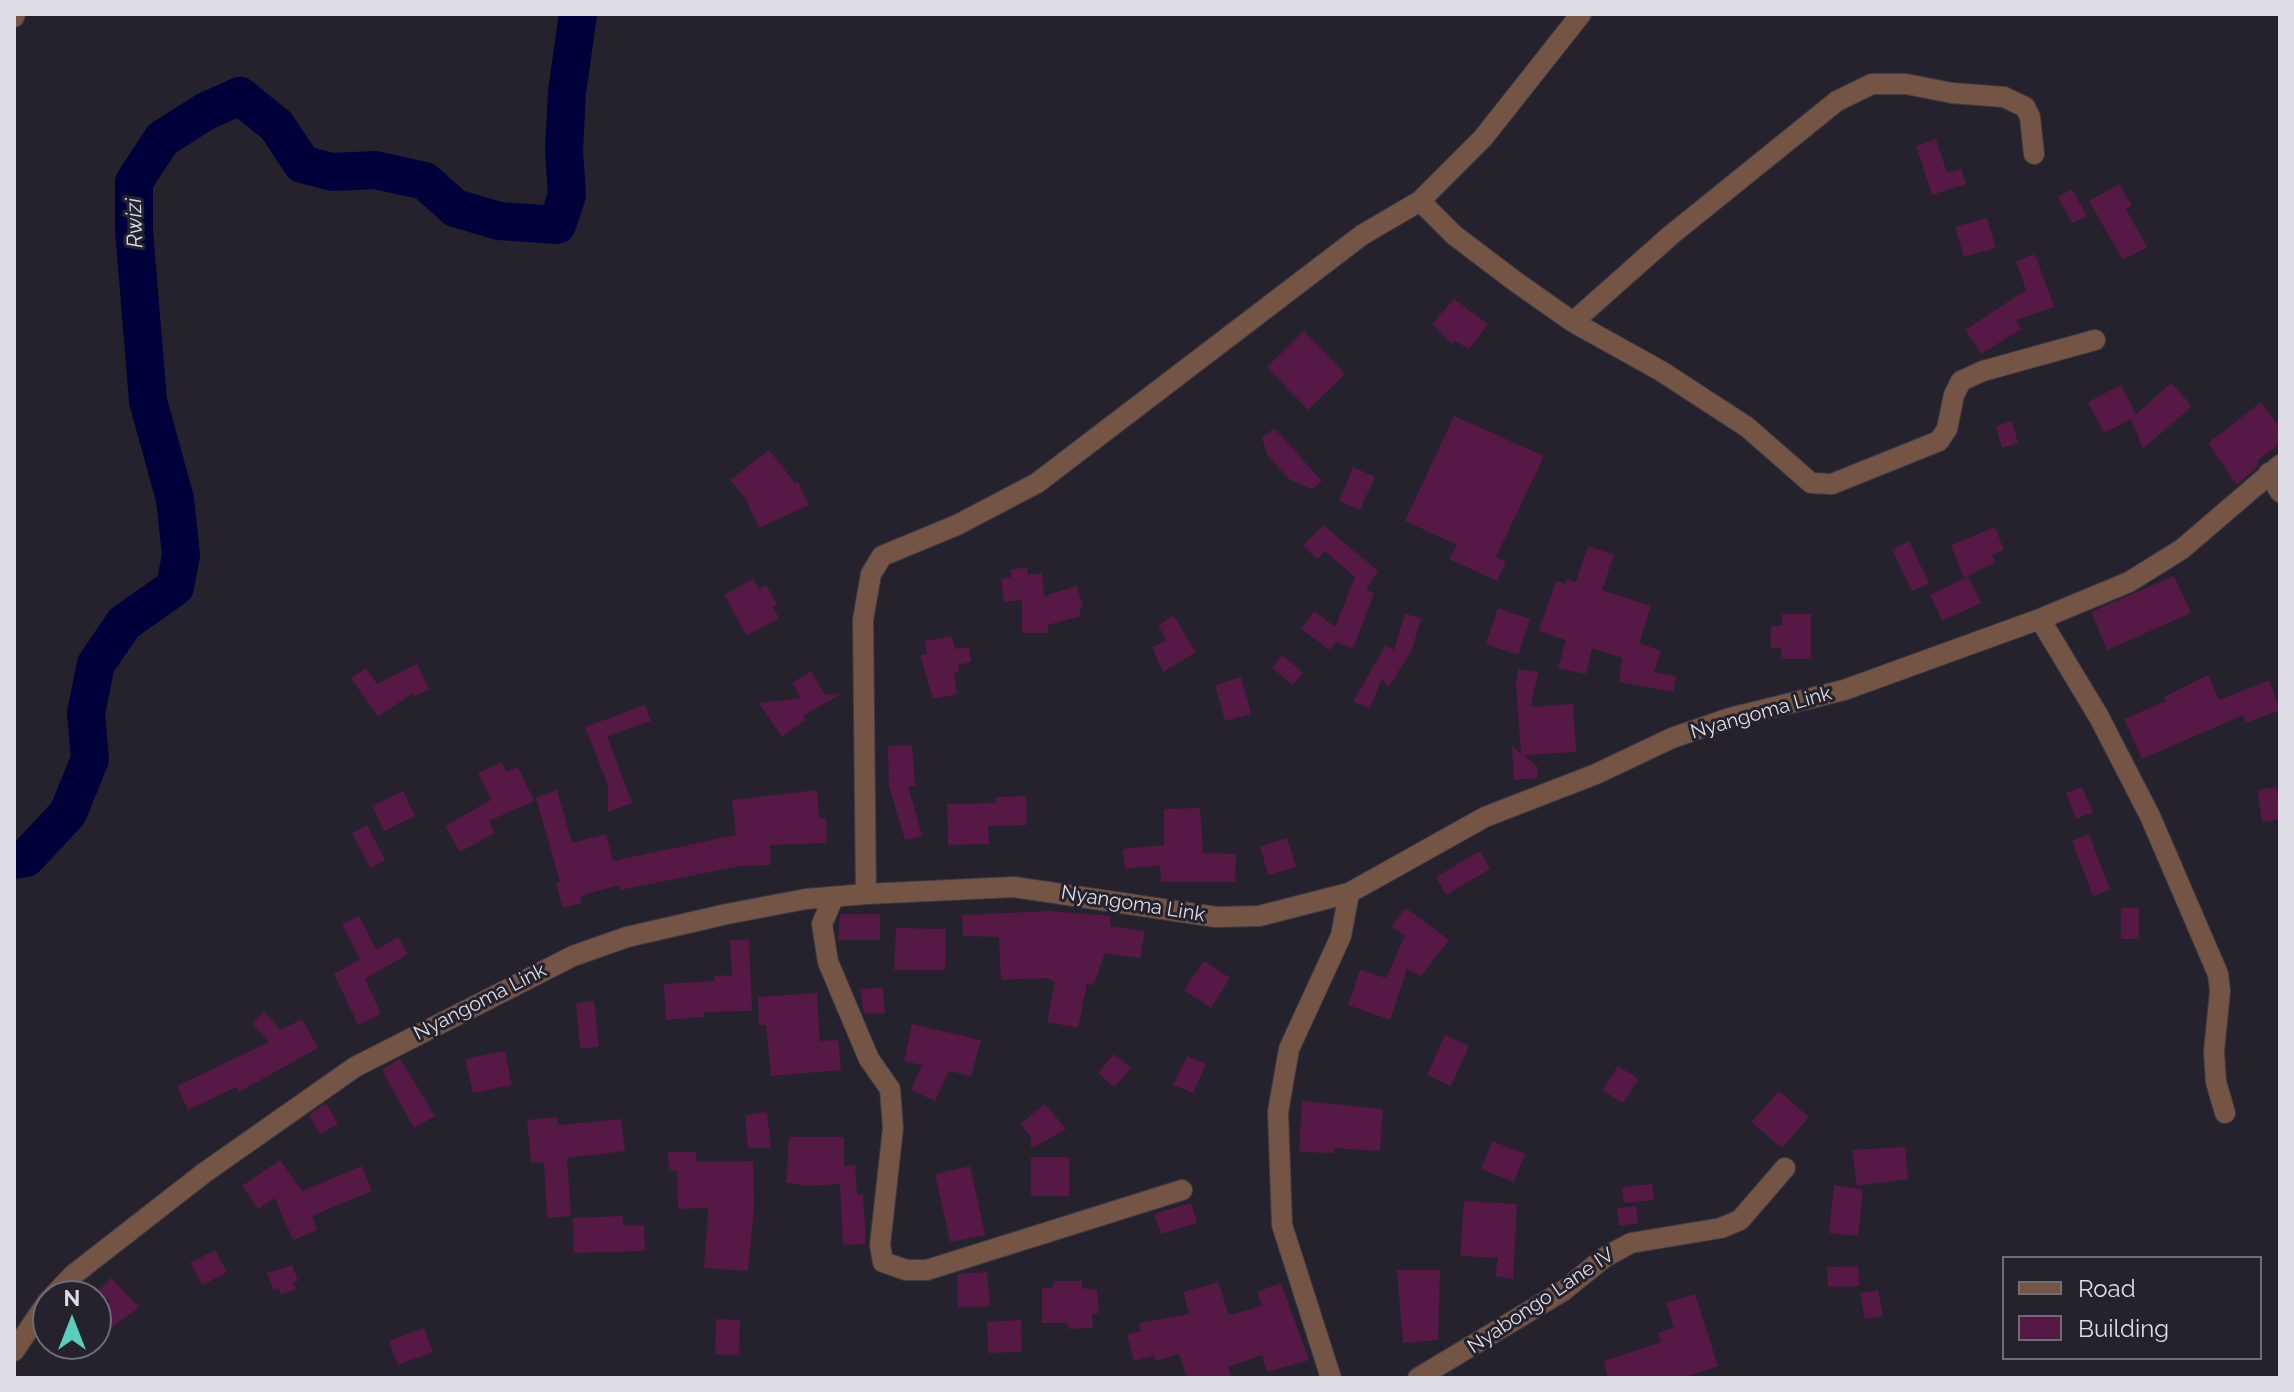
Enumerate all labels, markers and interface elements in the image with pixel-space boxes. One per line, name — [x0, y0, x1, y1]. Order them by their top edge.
water label: Rwizi — [121, 198, 149, 248]
street label: Nyangoma Link — [1688, 681, 1834, 745]
street label: Nyangoma Link — [1059, 881, 1207, 927]
street label: Nyangoma Link — [410, 958, 550, 1046]
street label: Nyabongo Lane IV — [1463, 1243, 1619, 1359]
legend — [2002, 1256, 2262, 1360]
text: Road — [2078, 1274, 2136, 1303]
north arrow — [32, 1280, 112, 1360]
text: N — [64, 1285, 80, 1311]
text: Building — [2078, 1314, 2169, 1343]

